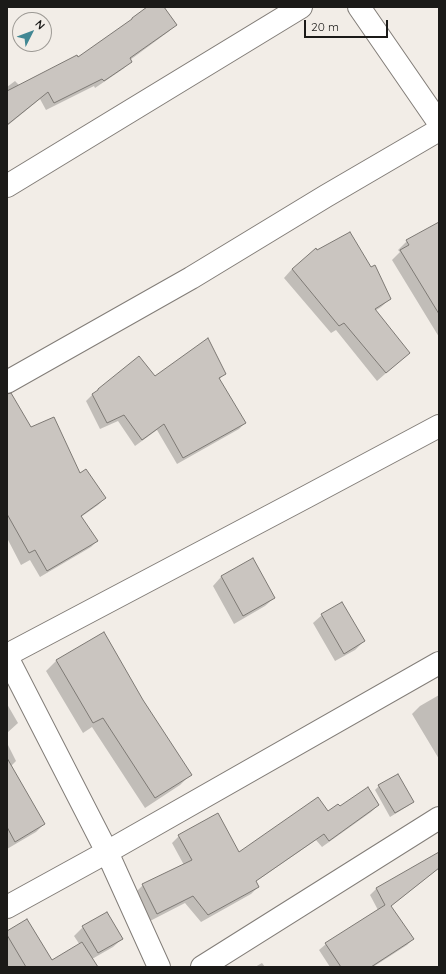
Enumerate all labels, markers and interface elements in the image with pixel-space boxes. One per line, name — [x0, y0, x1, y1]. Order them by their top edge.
north arrow — [12, 12, 52, 52]
scale bar — [306, 12, 390, 38]
text: N — [32, 17, 48, 32]
text: 20 m — [311, 19, 339, 34]

